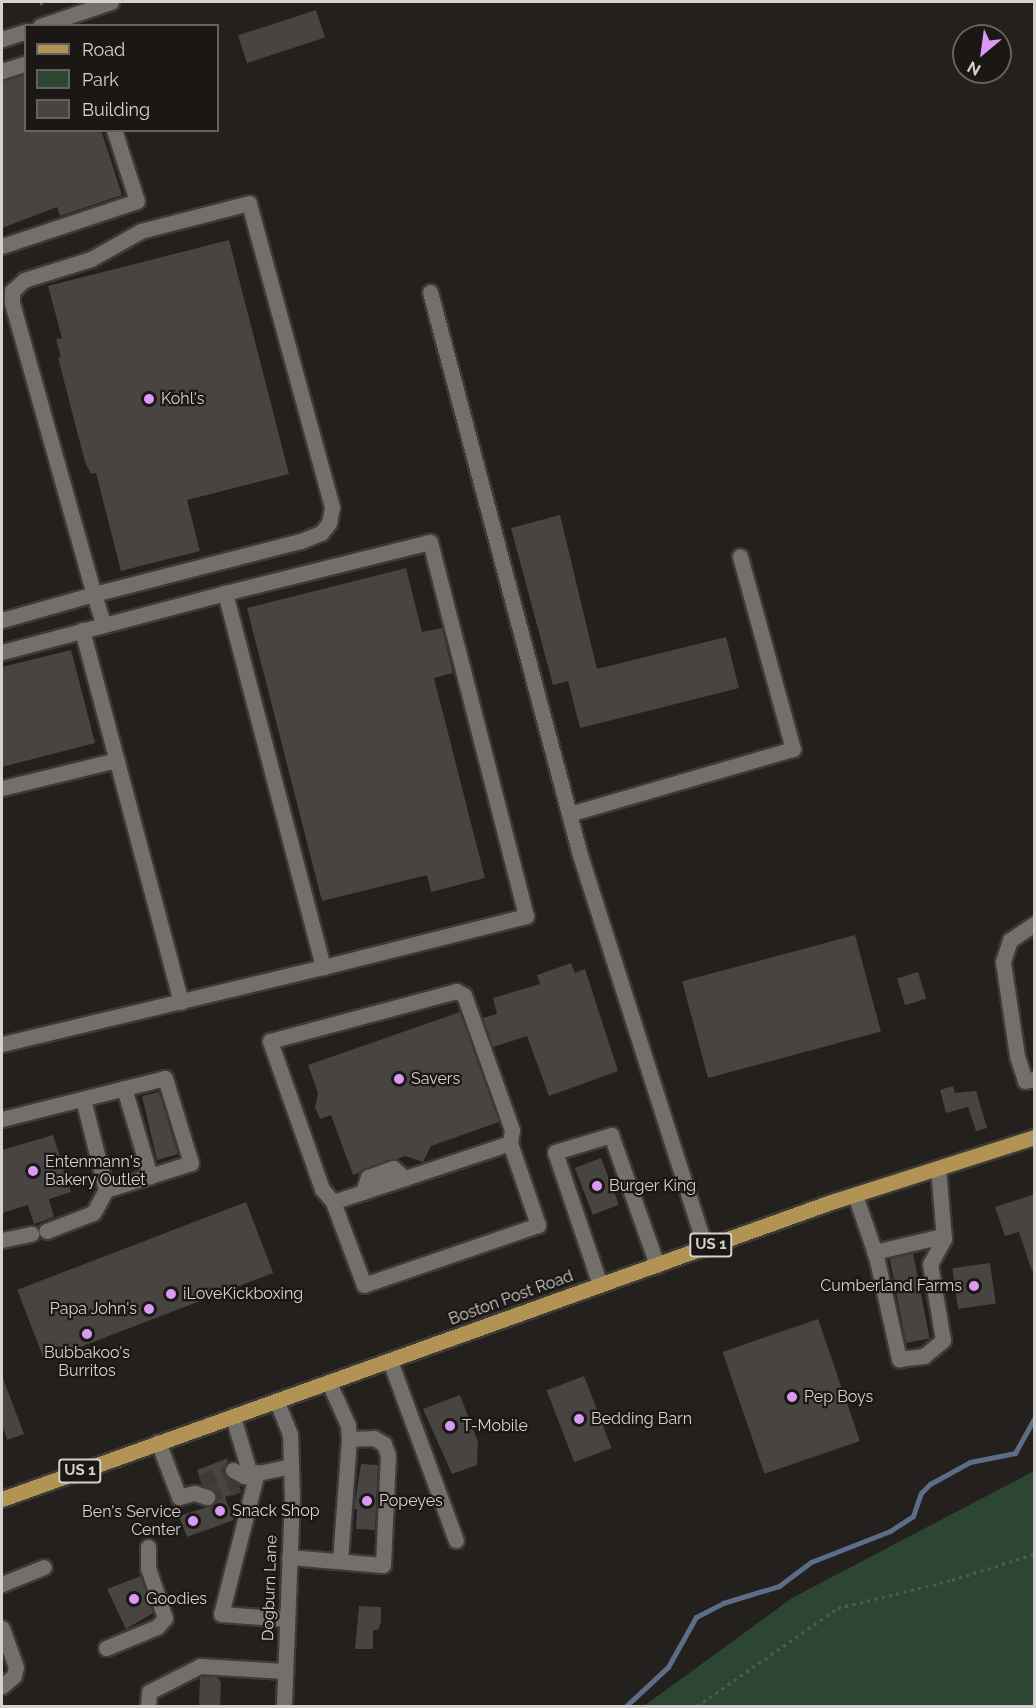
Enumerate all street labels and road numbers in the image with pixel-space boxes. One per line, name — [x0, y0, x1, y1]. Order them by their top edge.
road number: US 1 — [688, 1233, 734, 1257]
street label: Boston Post Road — [446, 1267, 576, 1329]
road number: US 1 — [58, 1459, 103, 1483]
street label: Dogburn Lane — [259, 1535, 281, 1641]

